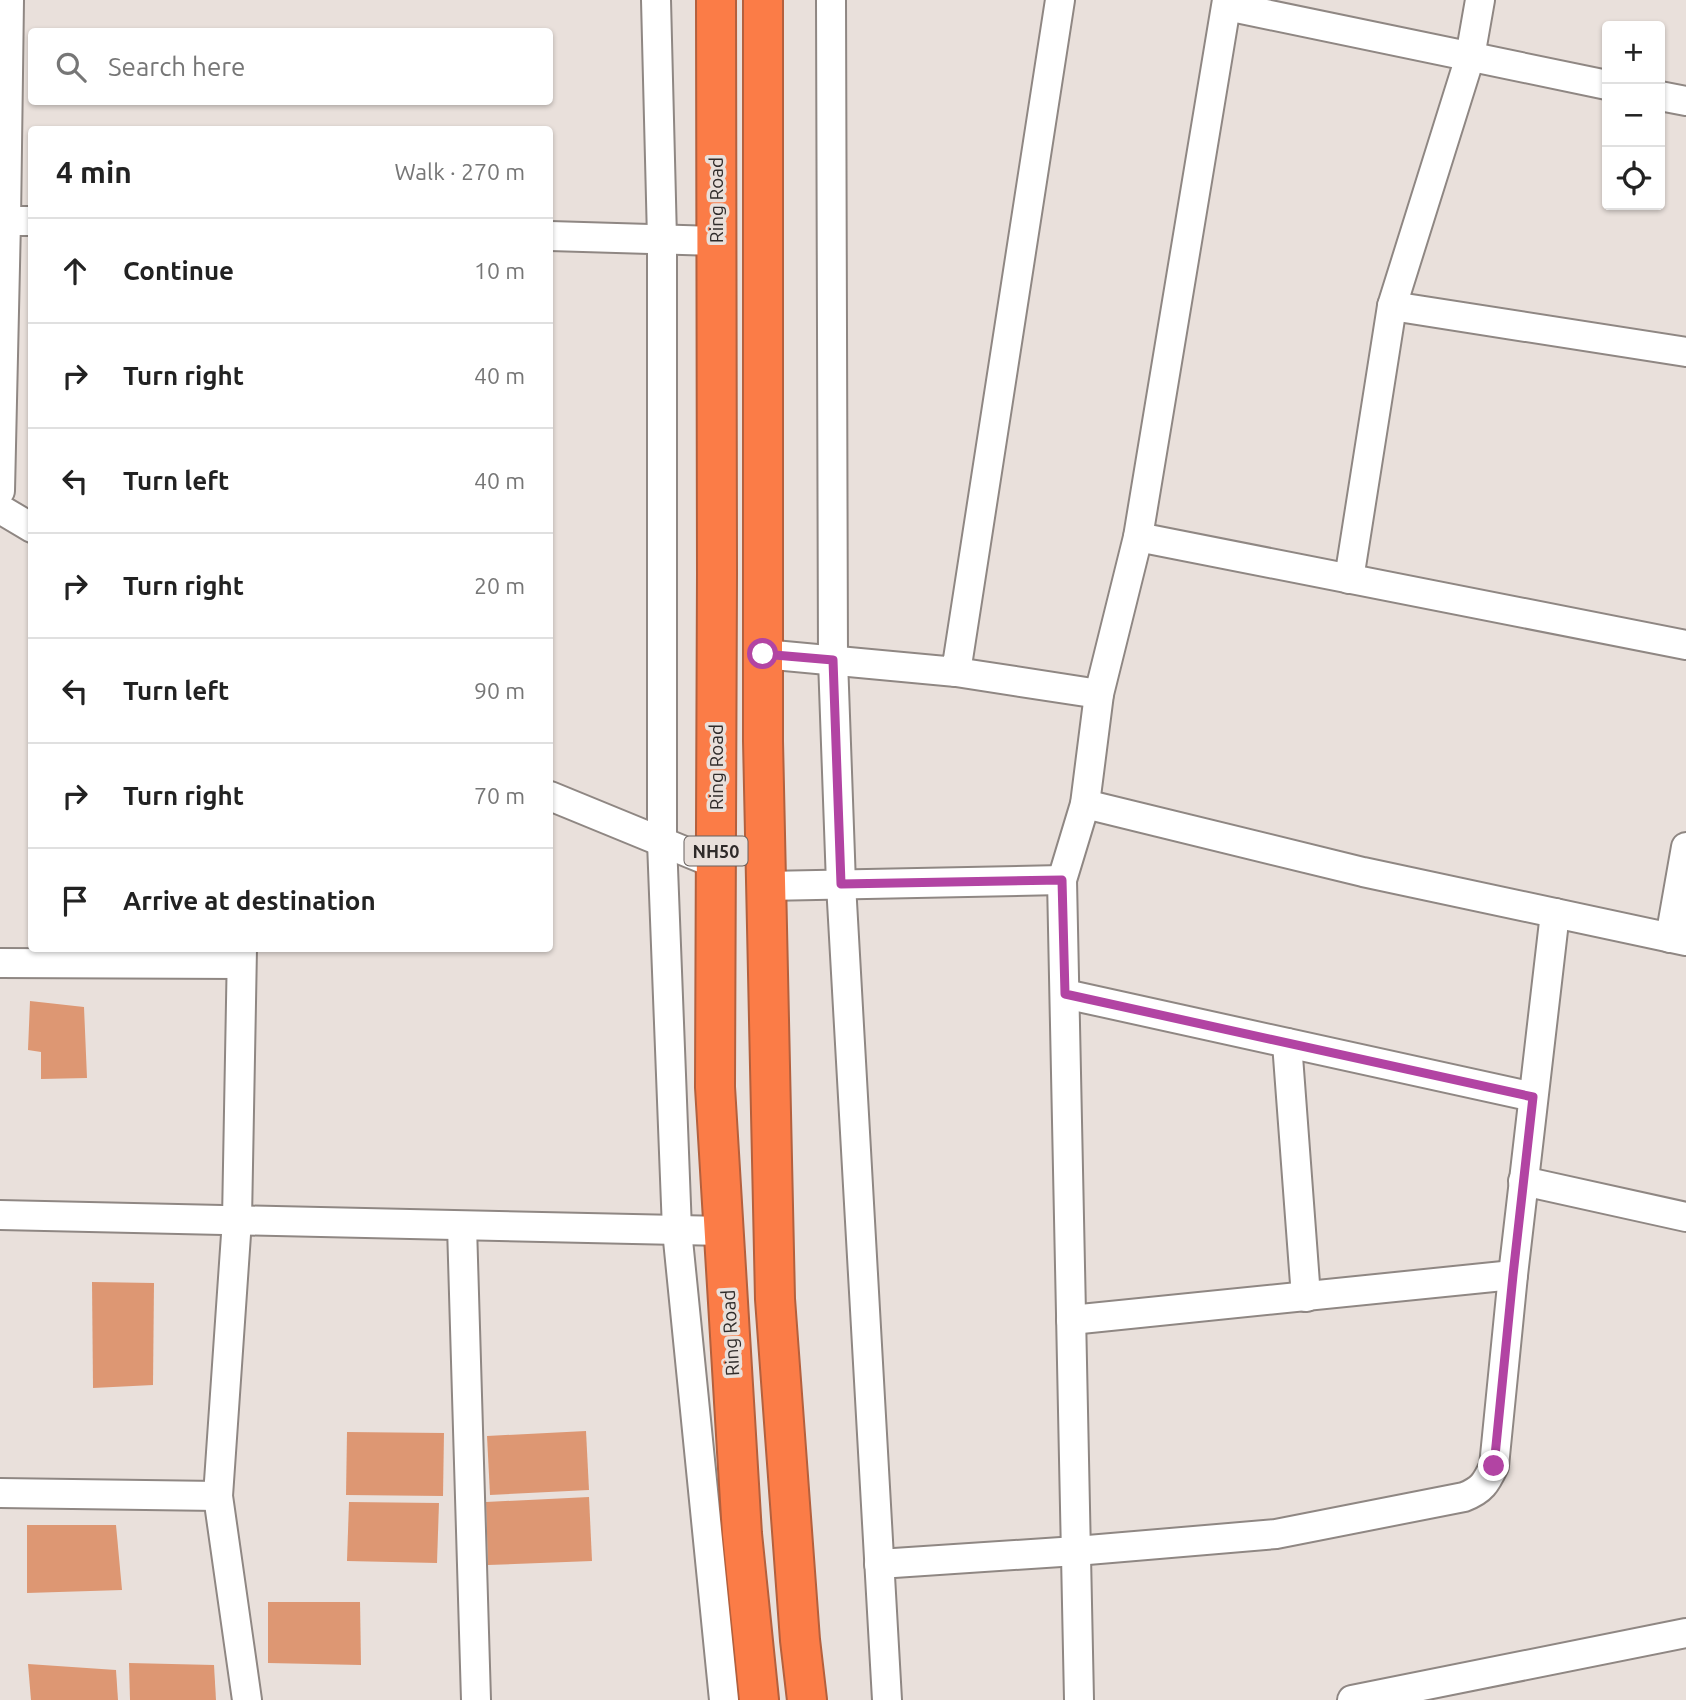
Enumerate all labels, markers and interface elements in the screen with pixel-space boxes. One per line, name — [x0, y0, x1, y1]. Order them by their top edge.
map controls — [1602, 21, 1665, 210]
button: + — [1602, 21, 1665, 84]
search box — [28, 28, 553, 105]
icon: search — [52, 48, 90, 86]
text: Search here — [108, 52, 245, 81]
button: − — [1602, 84, 1665, 147]
button: locate — [1602, 147, 1665, 210]
text: 4 min — [56, 155, 132, 189]
street label: Ring Road — [705, 157, 727, 243]
text: Walk · 270 m — [394, 159, 525, 184]
icon: ahead — [56, 252, 94, 290]
text: Continue — [123, 256, 234, 285]
text: 10 m — [474, 258, 525, 283]
icon: right — [56, 357, 94, 395]
text: Turn right — [123, 361, 244, 390]
text: 40 m — [474, 363, 525, 388]
icon: left — [56, 462, 94, 500]
text: Turn left — [123, 466, 229, 495]
text: 40 m — [474, 468, 525, 493]
icon: right — [56, 567, 94, 605]
text: Turn right — [123, 571, 244, 600]
text: 20 m — [474, 573, 525, 598]
route start — [747, 638, 778, 669]
icon: left — [56, 672, 94, 710]
text: Turn left — [123, 676, 229, 705]
text: 90 m — [474, 678, 525, 703]
street label: Ring Road — [705, 724, 727, 810]
icon: right — [56, 777, 94, 815]
text: Turn right — [123, 781, 244, 810]
text: 70 m — [474, 783, 525, 808]
road number: NH50 — [684, 836, 748, 866]
icon: arrive — [56, 882, 94, 920]
text: Arrive at destination — [123, 886, 376, 915]
street label: Ring Road — [717, 1289, 743, 1377]
route end — [1478, 1450, 1509, 1481]

